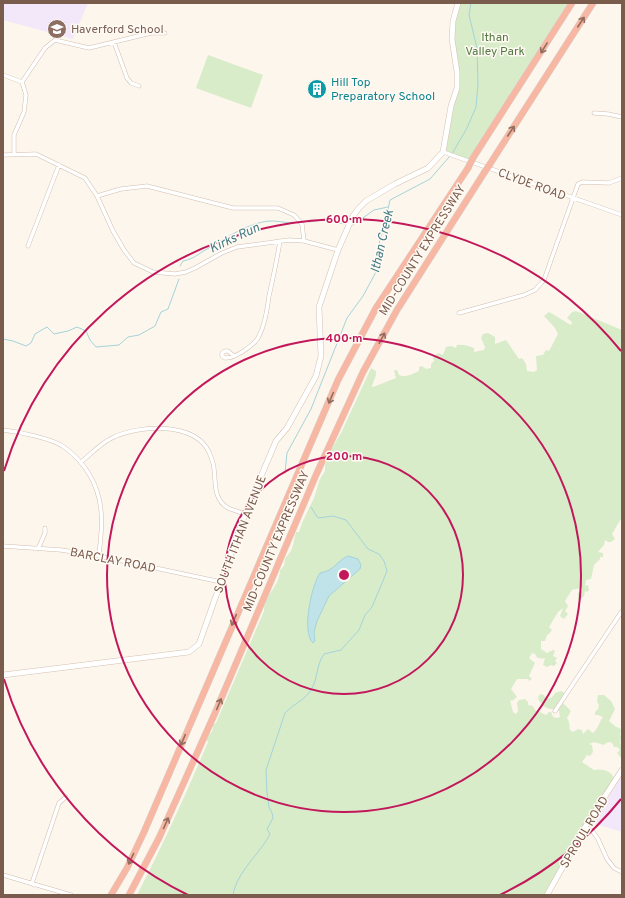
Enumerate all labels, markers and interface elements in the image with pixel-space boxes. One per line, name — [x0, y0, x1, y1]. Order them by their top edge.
one-way arrow — [577, 16, 585, 27]
school or university icon: Haverford School — [46, 18, 68, 40]
place label: Haverford School — [71, 22, 164, 38]
park label: Ithan Valley Park — [465, 30, 525, 60]
one-way arrow — [539, 42, 547, 54]
place label: Hill Top Preparatory School — [331, 75, 435, 105]
building icon: Hill Top Preparatory School — [306, 78, 328, 100]
one-way arrow — [507, 125, 515, 137]
street label: CLYDE ROAD — [495, 165, 568, 205]
street label: MID-COUNTY EXPRESSWAY — [376, 182, 470, 319]
water label: Ithan Creek — [368, 208, 398, 275]
text: 600 m — [326, 212, 362, 228]
water label: Kirks Run — [207, 220, 263, 257]
text: 400 m — [325, 331, 363, 347]
one-way arrow — [378, 332, 386, 344]
one-way arrow — [327, 392, 334, 404]
text: 200 m — [326, 449, 362, 465]
street label: MID-COUNTY EXPRESSWAY — [240, 468, 314, 614]
street label: SOUTH ITHAN AVENUE — [211, 473, 271, 596]
street label: BARCLAY ROAD — [68, 545, 157, 577]
centre of rings — [337, 568, 351, 582]
one-way arrow — [230, 614, 238, 626]
one-way arrow — [215, 698, 223, 710]
one-way arrow — [179, 733, 187, 745]
street label: SPROUL ROAD — [557, 794, 613, 871]
one-way arrow — [163, 817, 170, 829]
one-way arrow — [127, 852, 134, 864]

